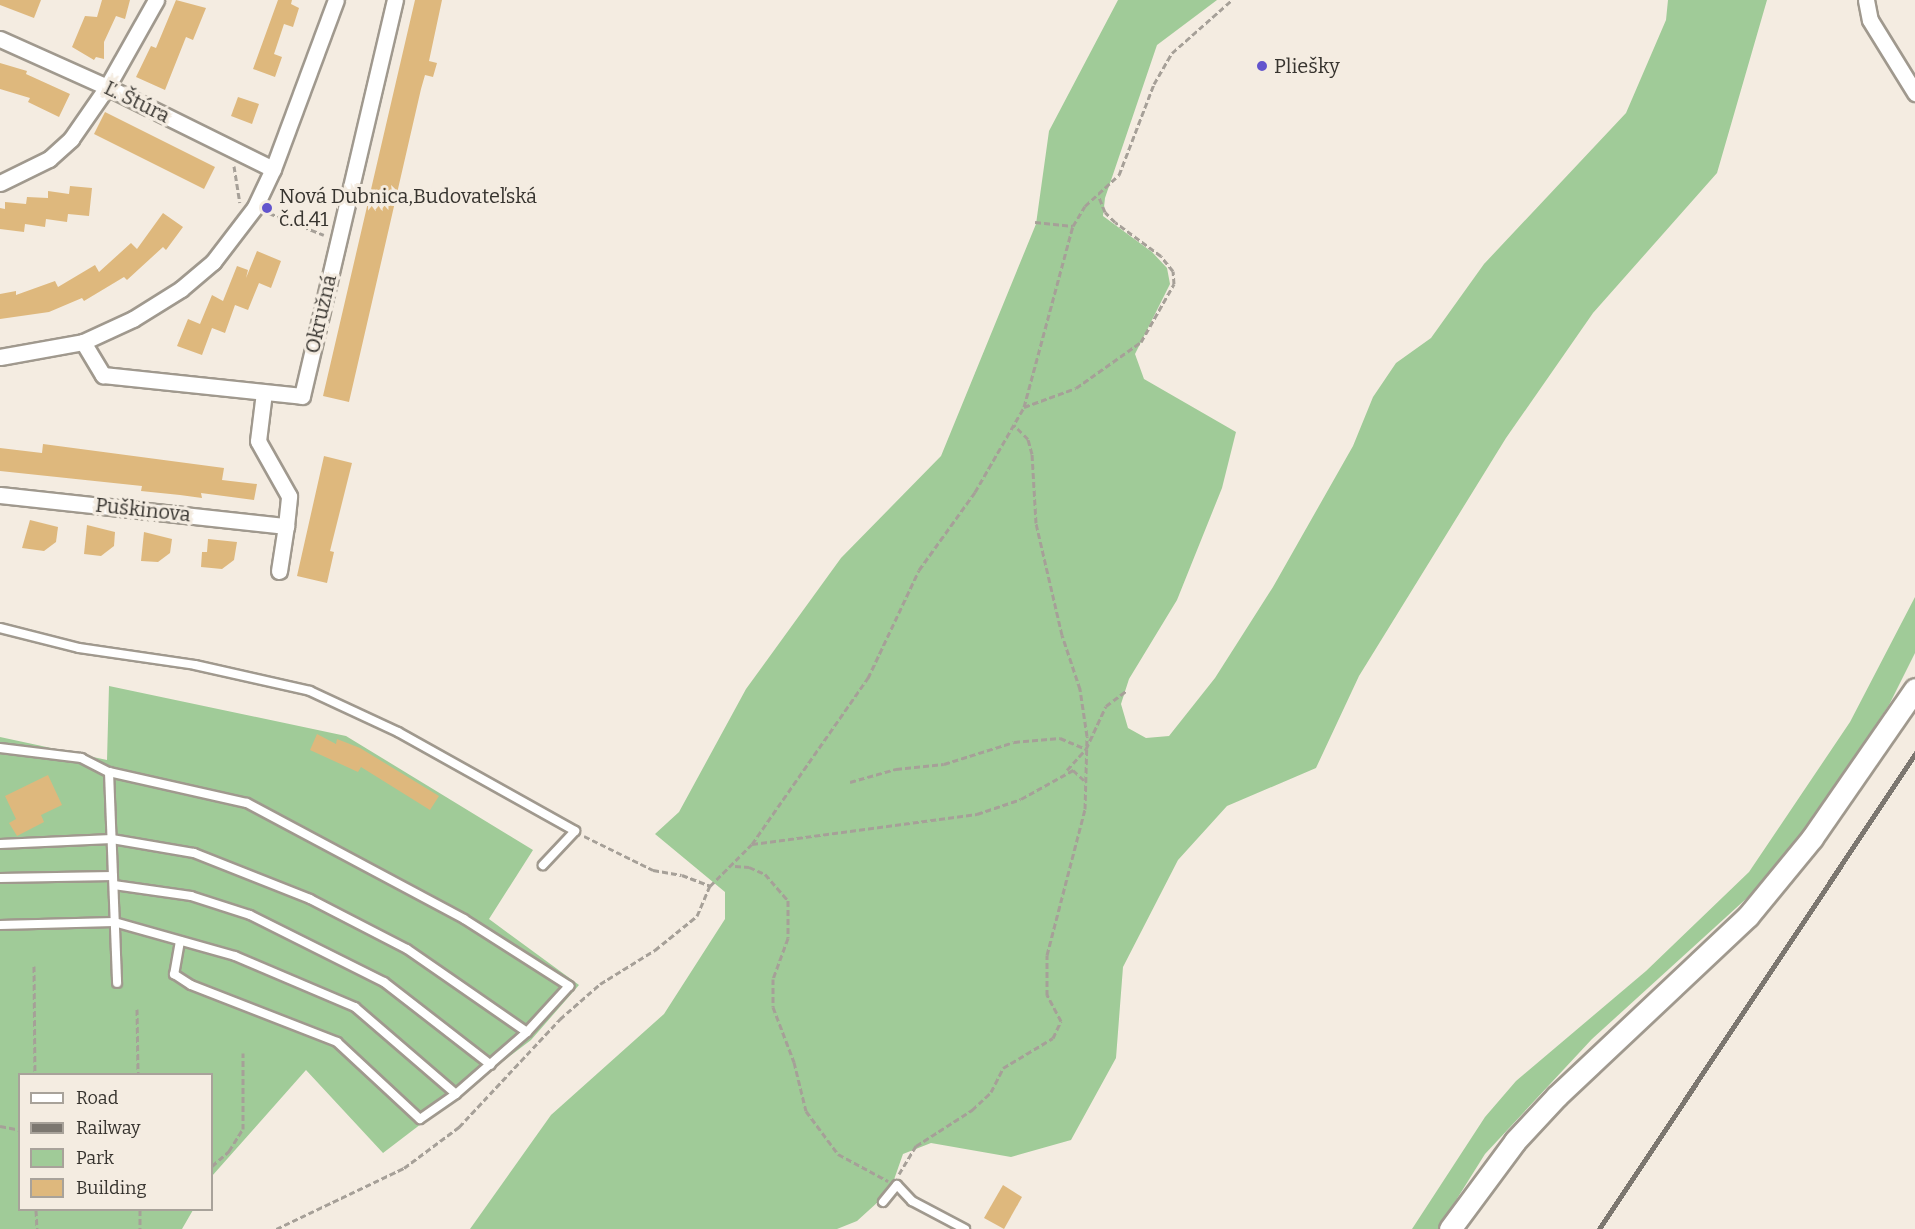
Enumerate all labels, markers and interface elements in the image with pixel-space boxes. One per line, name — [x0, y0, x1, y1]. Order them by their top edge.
place label: Pliešky — [1274, 54, 1340, 78]
marker: Pliešky — [1255, 59, 1269, 73]
street label: Ľ. Štúra — [100, 76, 174, 128]
place label: Nová Dubnica,Budovateľská č.d.41 — [279, 184, 537, 231]
marker: Nová Dubnica,Budovateľská č.d.41 — [260, 201, 274, 215]
street label: Okružná — [300, 272, 342, 356]
street label: Puškinova — [94, 493, 192, 527]
legend — [18, 1073, 213, 1211]
text: Road — [76, 1087, 118, 1109]
text: Railway — [76, 1117, 140, 1139]
text: Park — [76, 1147, 114, 1169]
text: Building — [76, 1177, 147, 1199]

